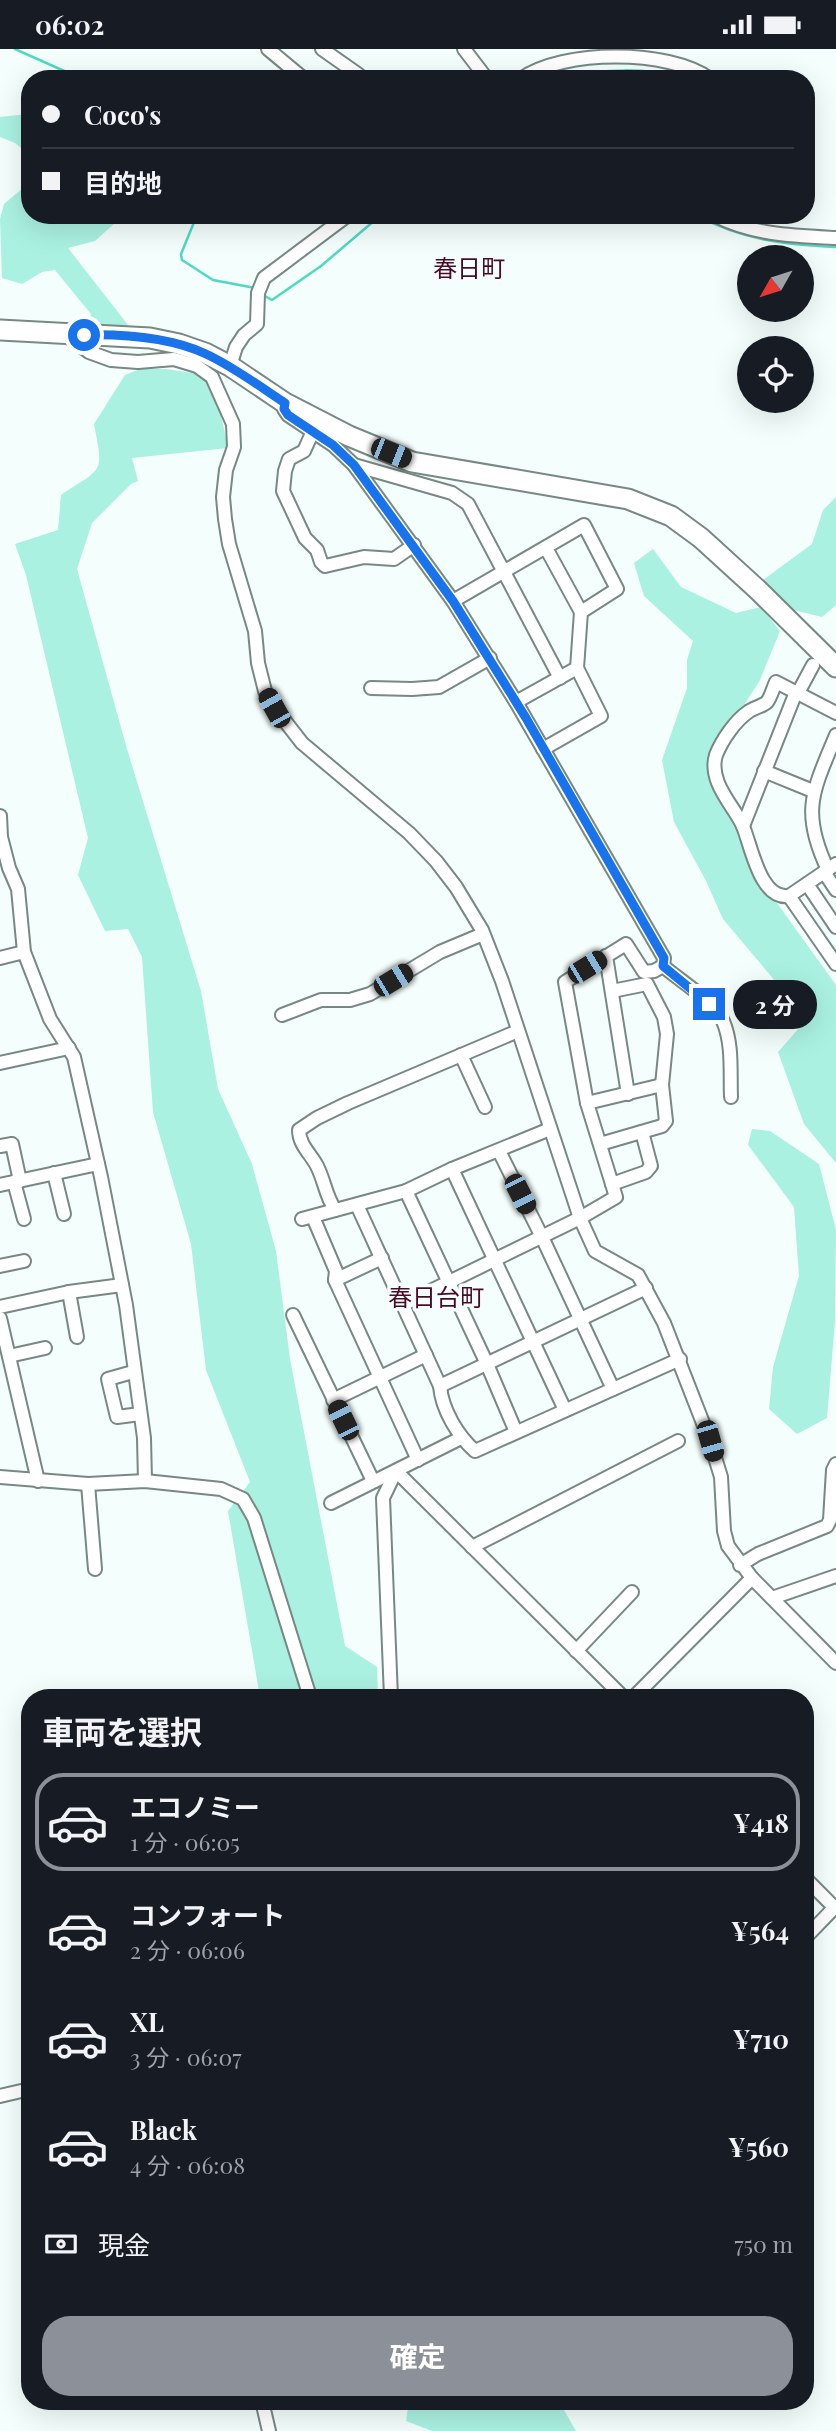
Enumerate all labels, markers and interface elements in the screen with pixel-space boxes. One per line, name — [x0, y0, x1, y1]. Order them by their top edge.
text: 06:02 — [35, 7, 104, 42]
text: Coco's — [84, 97, 161, 132]
text: 目的地 — [84, 165, 162, 200]
north arrow — [737, 245, 814, 322]
map controls — [737, 245, 814, 413]
district label: 春日町 — [433, 251, 505, 283]
route start — [68, 319, 100, 351]
button: locate — [737, 336, 814, 413]
car — [368, 435, 415, 471]
car — [255, 685, 294, 731]
car — [564, 947, 611, 987]
car — [370, 960, 417, 1000]
callout: 2 分 — [734, 979, 818, 1028]
route end — [693, 988, 725, 1020]
text: 2 分 — [755, 989, 795, 1020]
car — [502, 1171, 539, 1217]
district label: 春日台町 — [388, 1280, 484, 1312]
car — [325, 1397, 362, 1443]
car — [695, 1418, 726, 1464]
text: 車両を選択 — [42, 1709, 202, 1752]
text: エコノミー — [130, 1789, 260, 1824]
icon: car — [46, 1791, 109, 1854]
text: ¥418 — [733, 1805, 789, 1840]
text: 1 分 · 06:05 — [130, 1826, 240, 1857]
text: コンフォート — [130, 1897, 285, 1932]
icon: car — [46, 1899, 109, 1962]
text: ¥564 — [731, 1913, 789, 1948]
text: 2 分 · 06:06 — [130, 1934, 245, 1965]
text: XL — [130, 2004, 164, 2039]
icon: car — [46, 2007, 109, 2070]
text: ¥710 — [733, 2021, 789, 2056]
text: 3 分 · 06:07 — [130, 2041, 242, 2072]
text: Black — [130, 2112, 197, 2147]
icon: car — [46, 2115, 109, 2178]
text: ¥560 — [728, 2129, 789, 2164]
text: 4 分 · 06:08 — [130, 2149, 245, 2180]
icon: cash — [42, 2225, 80, 2263]
text: 現金 — [98, 2227, 150, 2262]
text: 750 m — [734, 2228, 793, 2259]
button: 確定 — [42, 2316, 793, 2396]

